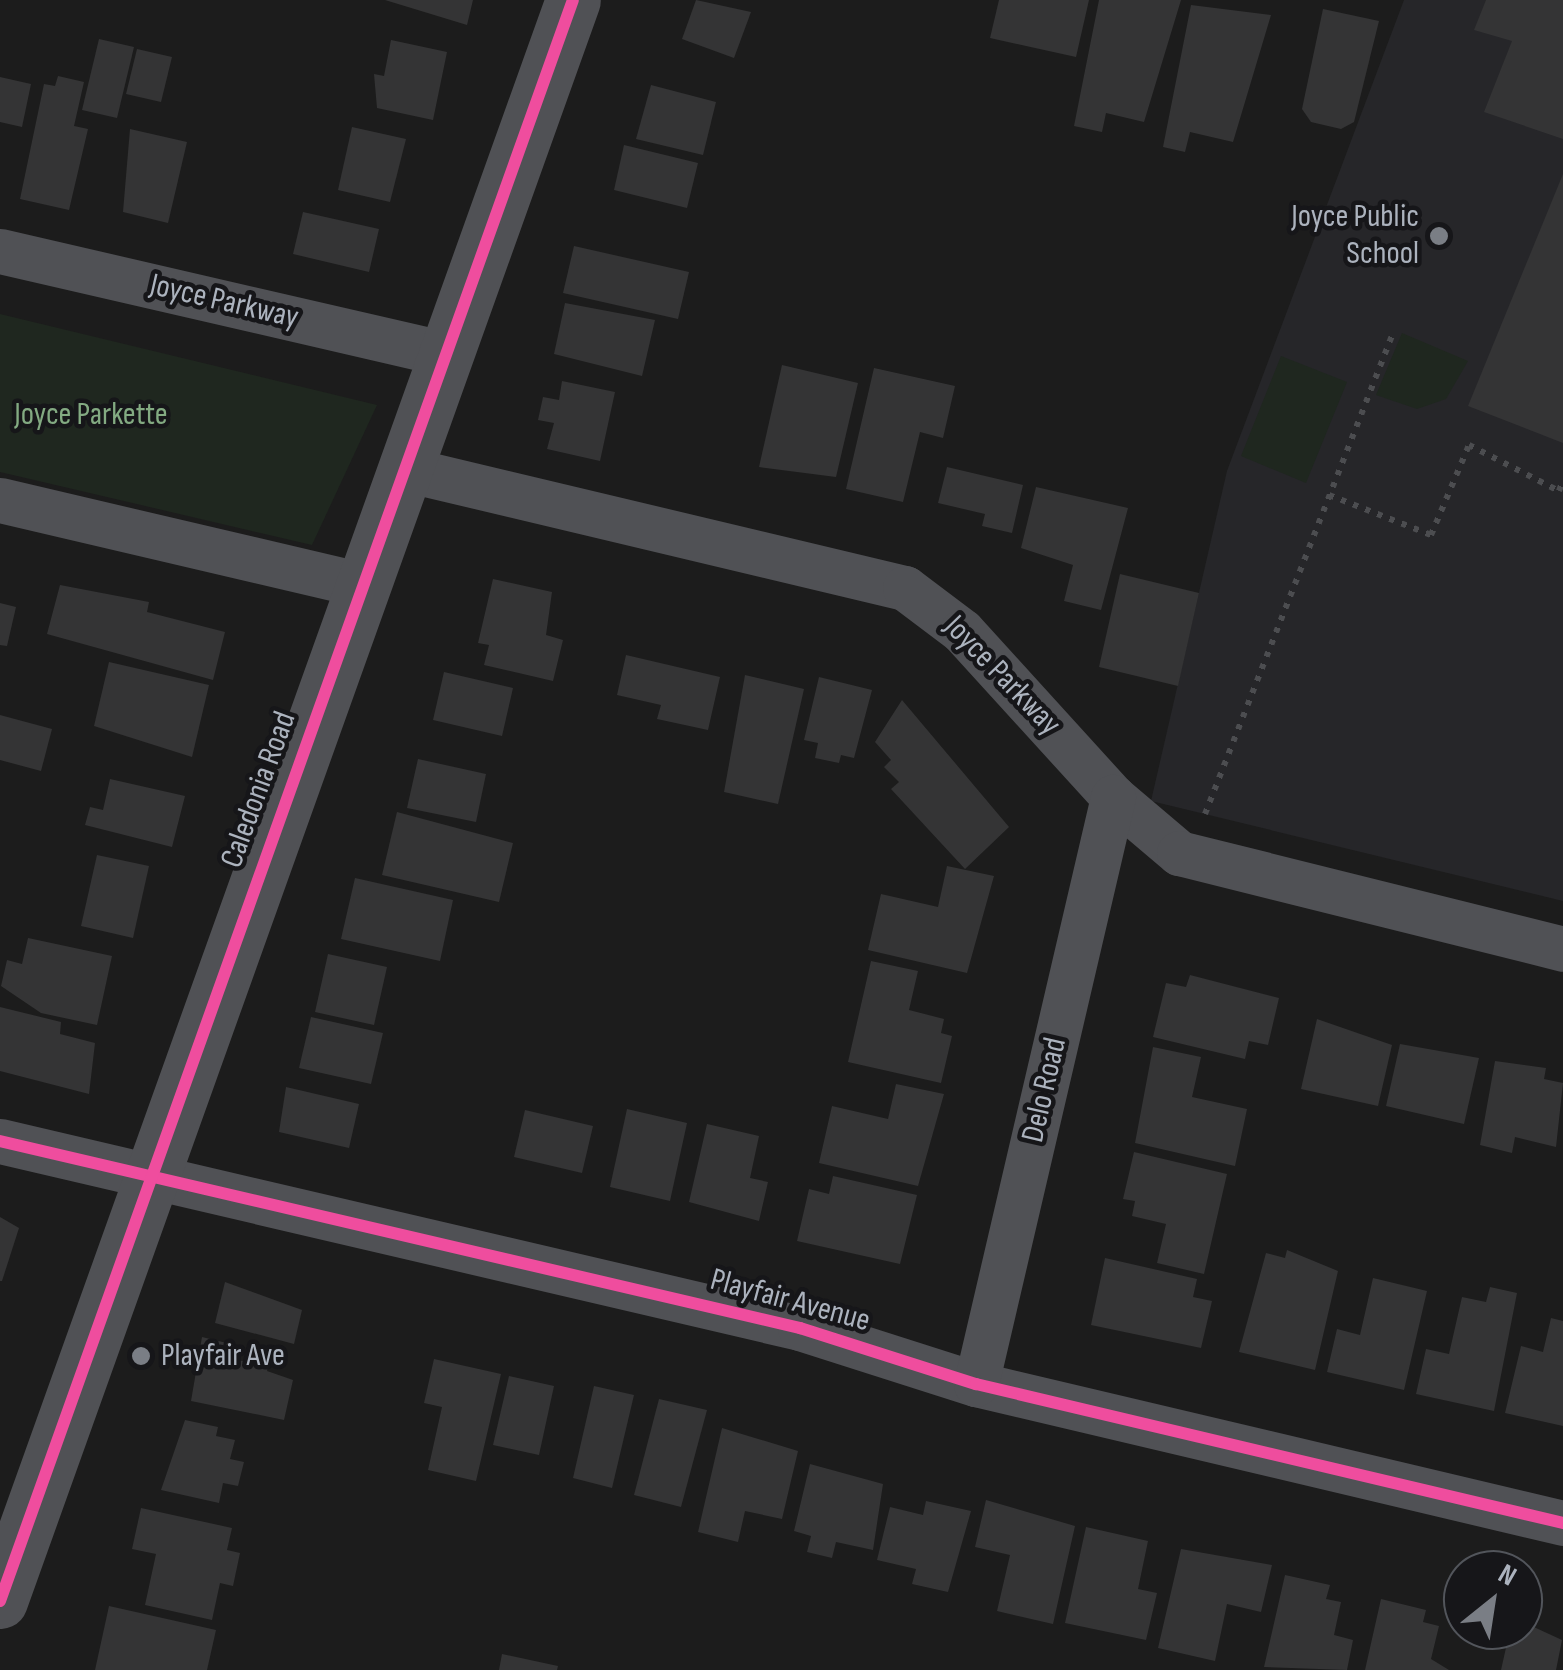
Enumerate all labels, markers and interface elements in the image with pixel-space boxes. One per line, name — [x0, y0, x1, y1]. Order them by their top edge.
place label: Joyce Public School — [1291, 199, 1419, 274]
marker: Joyce Public School — [1428, 225, 1450, 247]
street label: Joyce Parkway — [146, 266, 302, 338]
park label: Joyce Parkette — [14, 396, 168, 434]
street label: Joyce Parkway — [936, 608, 1068, 744]
street label: Caledonia Road — [213, 707, 305, 873]
street label: Delo Road — [1014, 1034, 1076, 1146]
street label: Playfair Avenue — [706, 1261, 874, 1341]
place label: Playfair Ave — [161, 1337, 285, 1375]
marker: Playfair Ave — [130, 1345, 152, 1367]
north arrow — [1443, 1550, 1543, 1650]
text: N — [1493, 1557, 1522, 1593]

